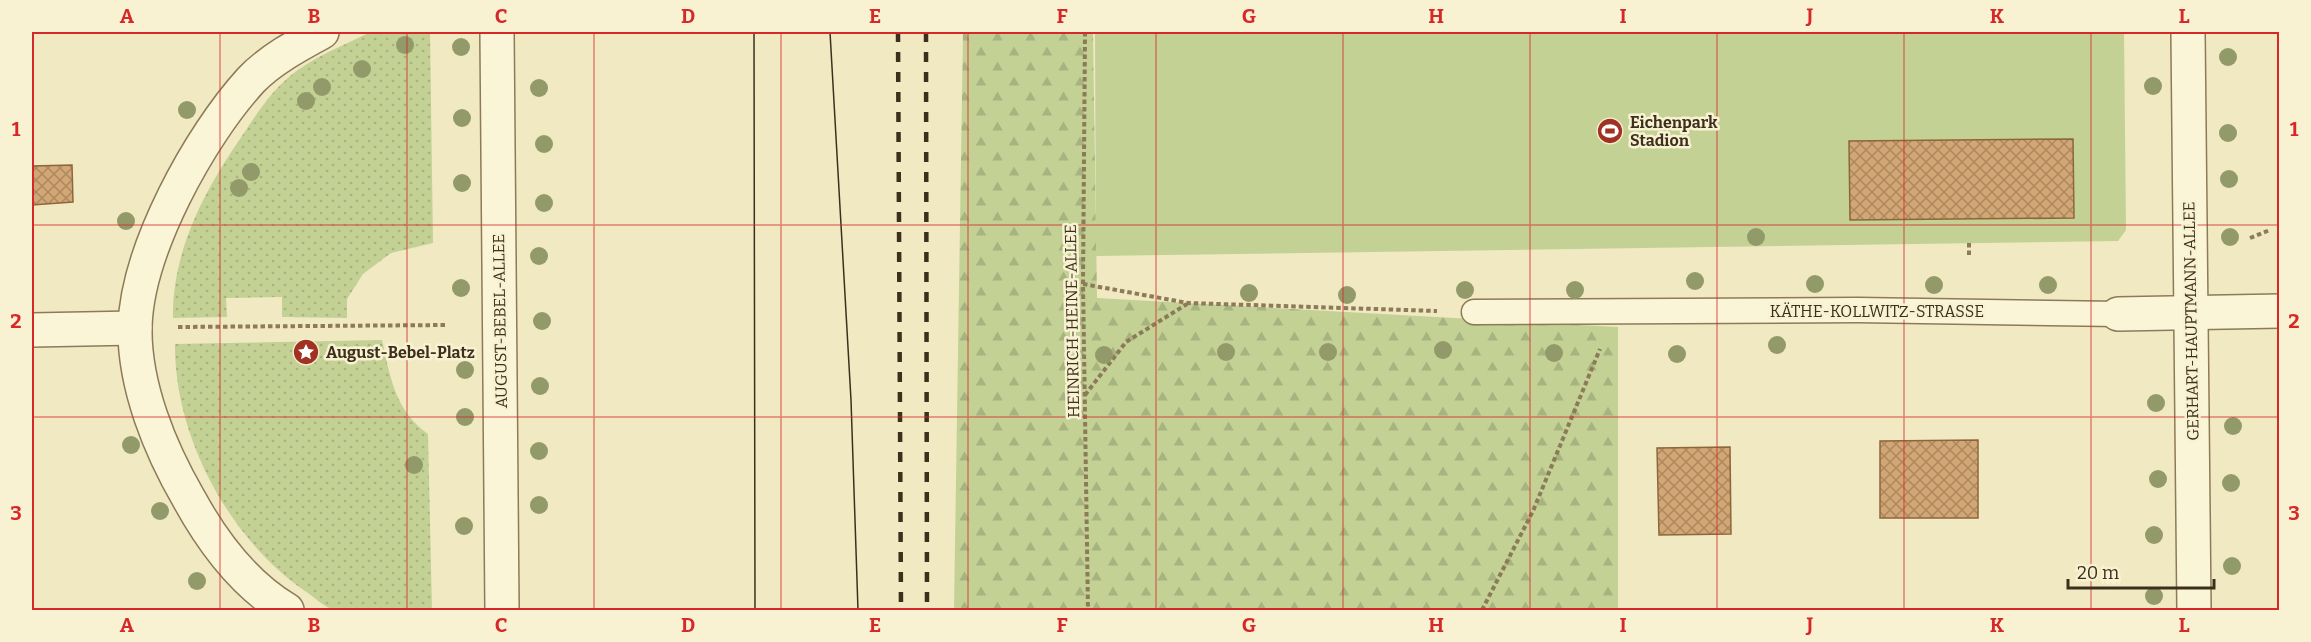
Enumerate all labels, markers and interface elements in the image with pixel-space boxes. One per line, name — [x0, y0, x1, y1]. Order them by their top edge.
text: A — [120, 4, 135, 28]
text: B — [308, 4, 321, 28]
text: C — [495, 4, 507, 28]
text: D — [681, 4, 695, 28]
text: E — [869, 4, 881, 28]
text: F — [1056, 4, 1068, 28]
text: G — [1242, 4, 1256, 28]
text: H — [1428, 4, 1444, 28]
text: I — [1619, 4, 1627, 28]
text: J — [1806, 4, 1814, 28]
text: K — [1990, 4, 2005, 28]
text: L — [2178, 4, 2190, 28]
place label: Eichenpark Stadion — [1630, 113, 1718, 150]
sports icon: Eichenpark Stadion — [1595, 116, 1625, 146]
text: 1 — [12, 117, 21, 141]
text: 1 — [2290, 117, 2299, 141]
street label: GERHART-HAUPTMANN-ALLEE — [2179, 201, 2203, 441]
street label: HEINRICH-HEINE-ALLEE — [1061, 224, 1083, 418]
street label: AUGUST-BEBEL-ALLEE — [489, 233, 511, 409]
street label: KÄTHE-KOLLWITZ-STRASSE — [1770, 302, 1984, 321]
text: 2 — [10, 309, 22, 333]
text: 2 — [2288, 309, 2300, 333]
place icon: August-Bebel-Platz — [291, 337, 321, 367]
place label: August-Bebel-Platz — [326, 343, 475, 362]
text: 3 — [10, 501, 22, 525]
text: 3 — [2288, 501, 2300, 525]
scale bar — [2068, 552, 2214, 590]
text: 20 m — [2077, 562, 2119, 584]
text: A — [120, 613, 135, 637]
text: B — [308, 613, 321, 637]
text: C — [495, 613, 507, 637]
text: D — [681, 613, 695, 637]
text: E — [869, 613, 881, 637]
text: F — [1056, 613, 1068, 637]
text: G — [1242, 613, 1256, 637]
text: H — [1428, 613, 1444, 637]
text: I — [1619, 613, 1627, 637]
text: J — [1806, 613, 1814, 637]
text: K — [1990, 613, 2005, 637]
text: L — [2178, 613, 2190, 637]

